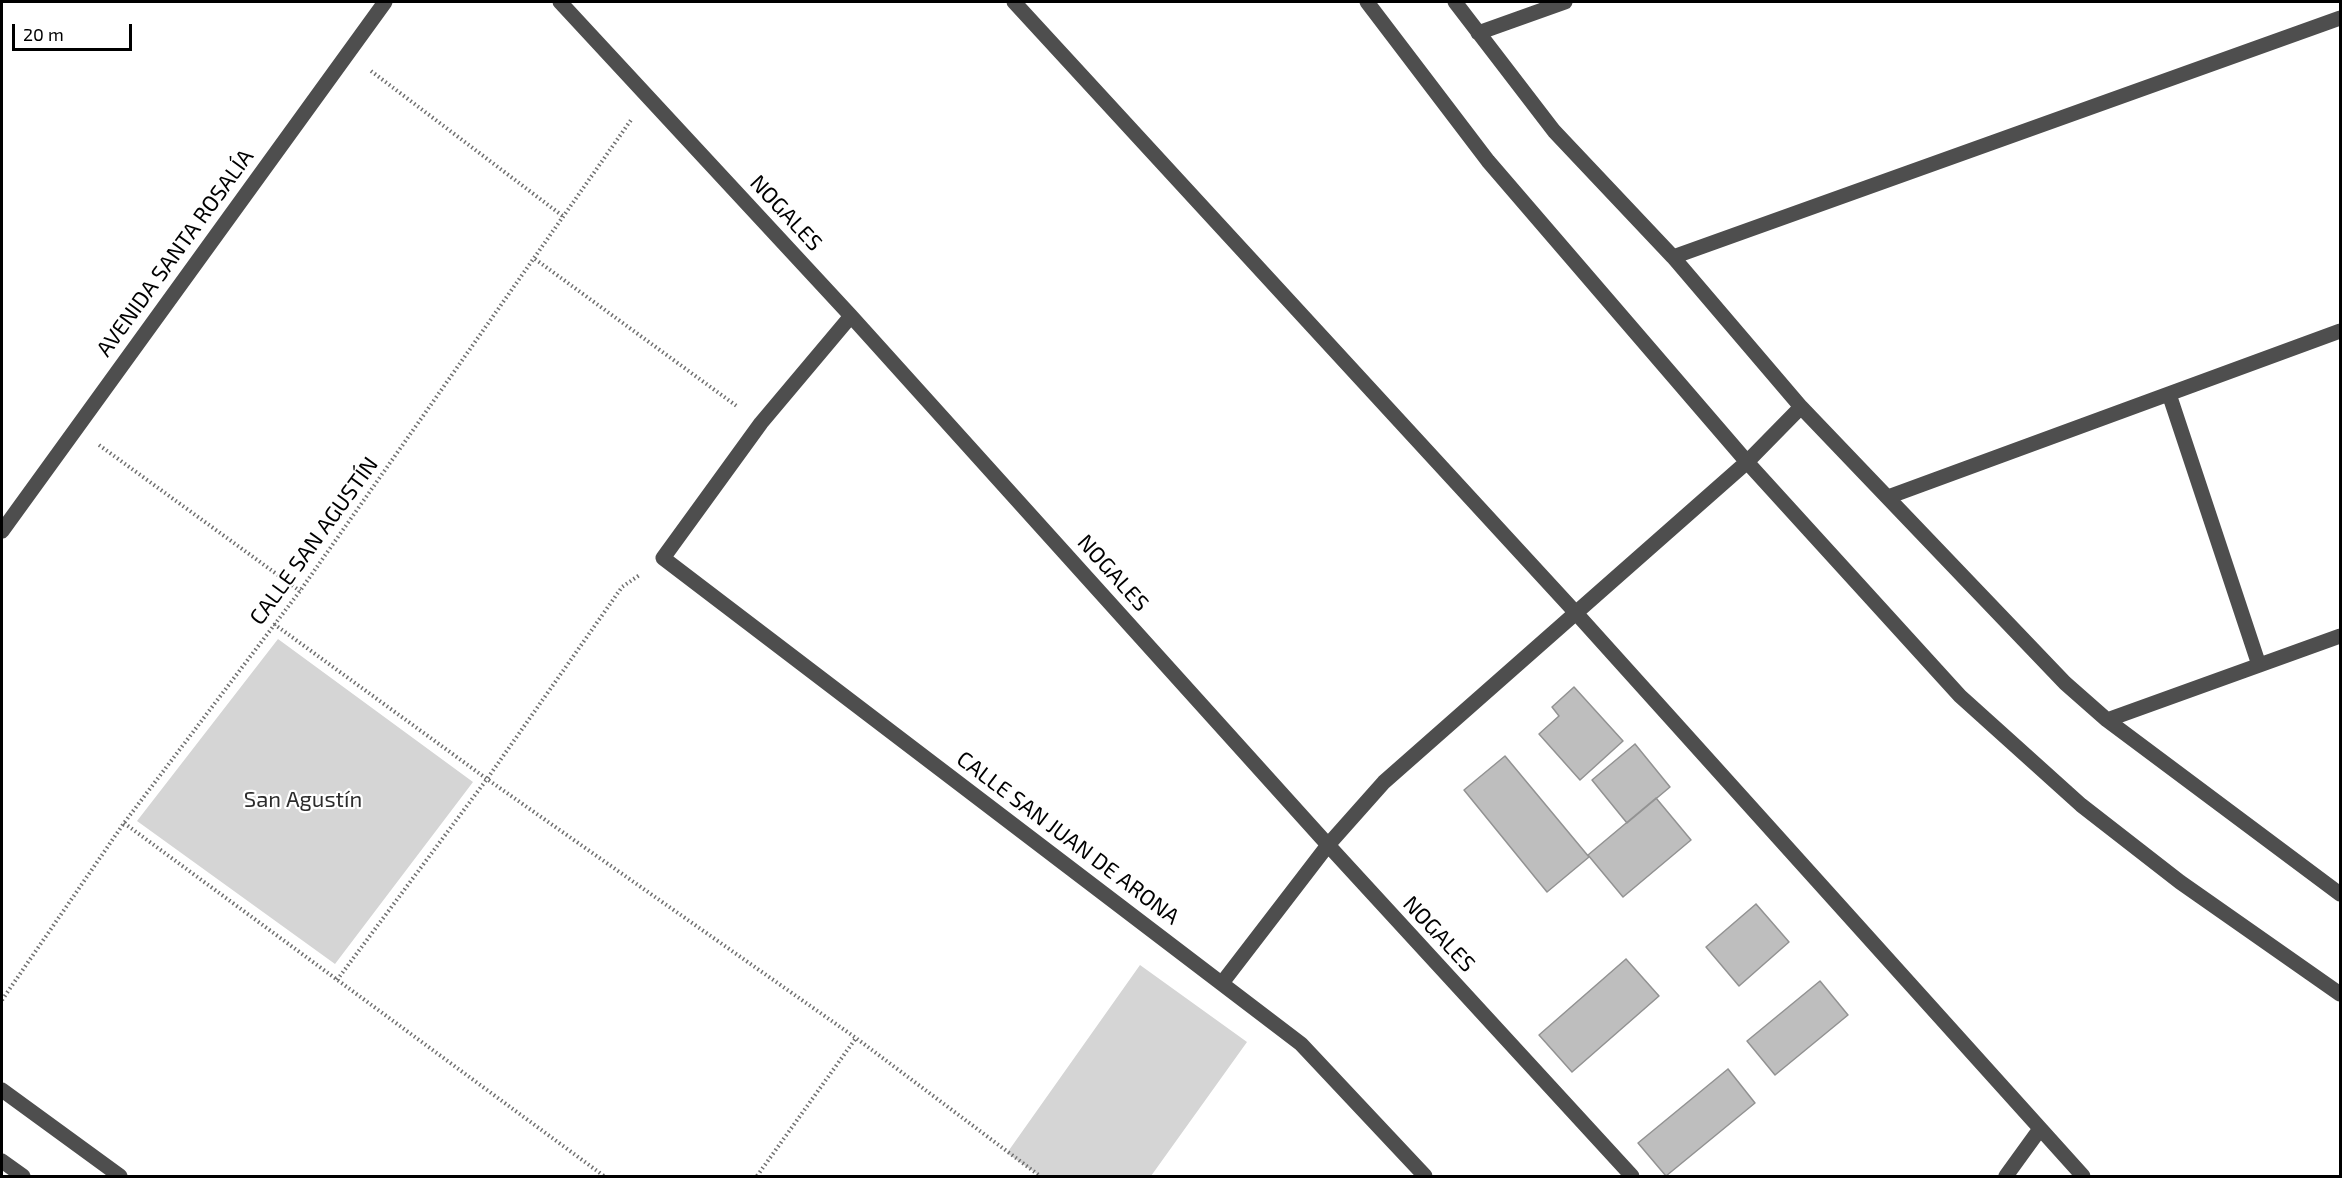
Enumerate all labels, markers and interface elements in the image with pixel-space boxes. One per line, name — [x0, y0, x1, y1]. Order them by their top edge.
scale bar — [15, 12, 135, 50]
text: 20 m — [23, 23, 64, 45]
street label: AVENIDA SANTA ROSALÍA — [91, 144, 259, 362]
street label: NOGALES — [744, 170, 828, 256]
street label: CALLE SAN AGUSTÍN — [244, 452, 384, 630]
street label: NOGALES — [1072, 529, 1154, 617]
street label: CALLE SAN JUAN DE ARONA — [952, 746, 1184, 930]
park label: San Agustín — [244, 787, 362, 813]
street label: NOGALES — [1397, 891, 1481, 977]

